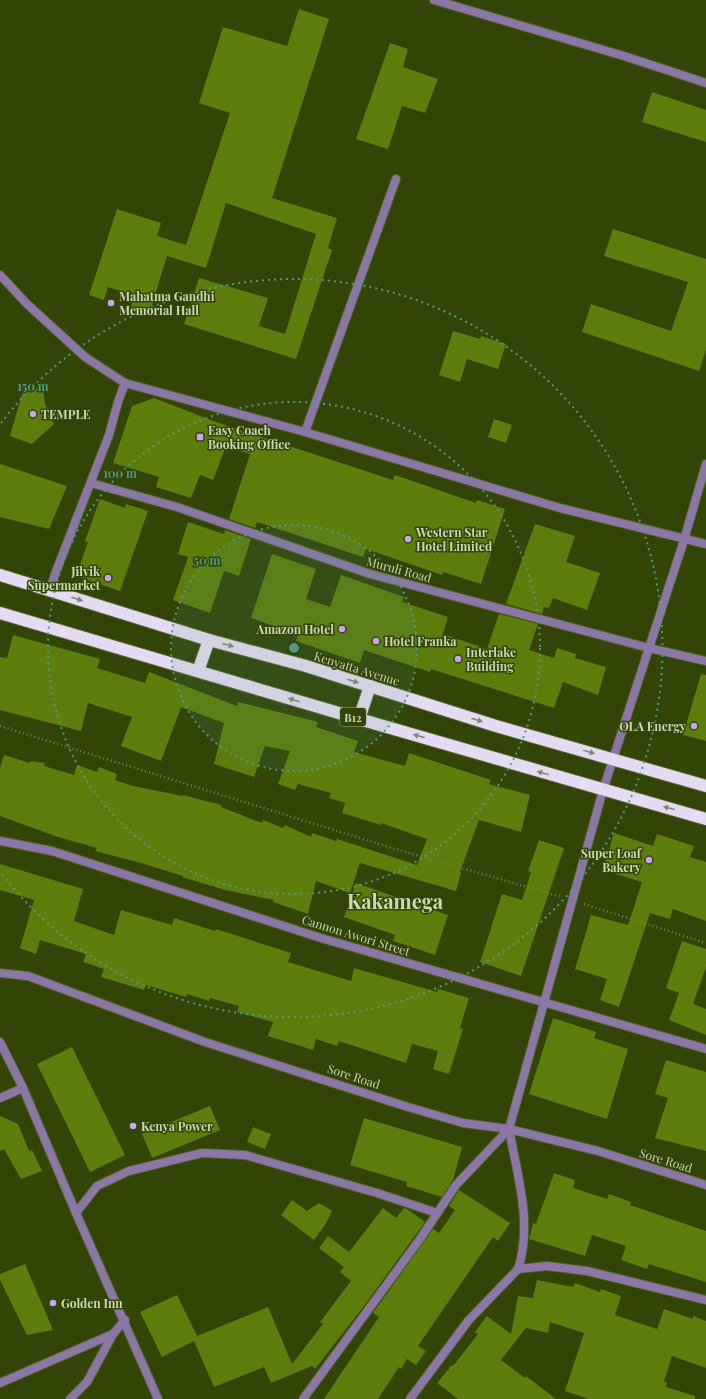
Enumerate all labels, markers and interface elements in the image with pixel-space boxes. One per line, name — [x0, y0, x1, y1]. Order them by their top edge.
place label: Mahatma Gandhi Memorial Hall — [119, 288, 215, 318]
marker: Mahatma Gandhi Memorial Hall — [106, 298, 116, 308]
text: 150 m — [17, 378, 49, 394]
place label: TEMPLE — [41, 406, 91, 422]
marker: TEMPLE — [28, 409, 38, 419]
place label: Easy Coach Booking Office — [208, 422, 290, 452]
marker: Easy Coach Booking Office — [195, 432, 205, 442]
text: 100 m — [103, 465, 137, 481]
place label: Western Star Hotel Limited — [415, 524, 492, 554]
marker: Western Star Hotel Limited — [403, 534, 413, 544]
text: 50 m — [194, 552, 221, 568]
street label: Muruli Road — [365, 553, 433, 585]
place label: Jilvik Supermarket — [28, 563, 101, 593]
marker: Jilvik Supermarket — [103, 573, 113, 583]
one-way arrow — [72, 596, 84, 602]
place label: Amazon Hotel — [255, 621, 334, 637]
marker: Amazon Hotel — [337, 624, 347, 634]
place label: Hotel Franka — [384, 633, 457, 649]
marker: Hotel Franka — [371, 636, 381, 646]
centre of rings — [287, 641, 301, 655]
one-way arrow — [222, 643, 234, 649]
place label: Interlake Building — [466, 644, 516, 674]
street label: Kenyatta Avenue — [312, 647, 402, 689]
marker: Interlake Building — [453, 654, 463, 664]
one-way arrow — [348, 678, 360, 684]
one-way arrow — [288, 697, 300, 703]
road number: B12 — [340, 708, 366, 726]
one-way arrow — [472, 717, 484, 723]
place label: OLA Energy — [619, 718, 687, 734]
marker: OLA Energy — [689, 721, 699, 731]
one-way arrow — [412, 733, 425, 739]
one-way arrow — [583, 749, 595, 755]
one-way arrow — [537, 770, 549, 776]
one-way arrow — [662, 805, 674, 811]
place label: Super Loaf Bakery — [581, 845, 643, 875]
marker: Super Loaf Bakery — [644, 855, 654, 865]
district label: Kakamega — [347, 887, 444, 914]
street label: Cannon Awori Street — [300, 911, 413, 959]
street label: Sore Road — [326, 1060, 382, 1092]
place label: Kenya Power — [141, 1118, 213, 1134]
marker: Kenya Power — [128, 1121, 138, 1131]
street label: Sore Road — [638, 1144, 694, 1176]
place label: Golden Inn — [61, 1295, 123, 1311]
marker: Golden Inn — [48, 1298, 58, 1308]

